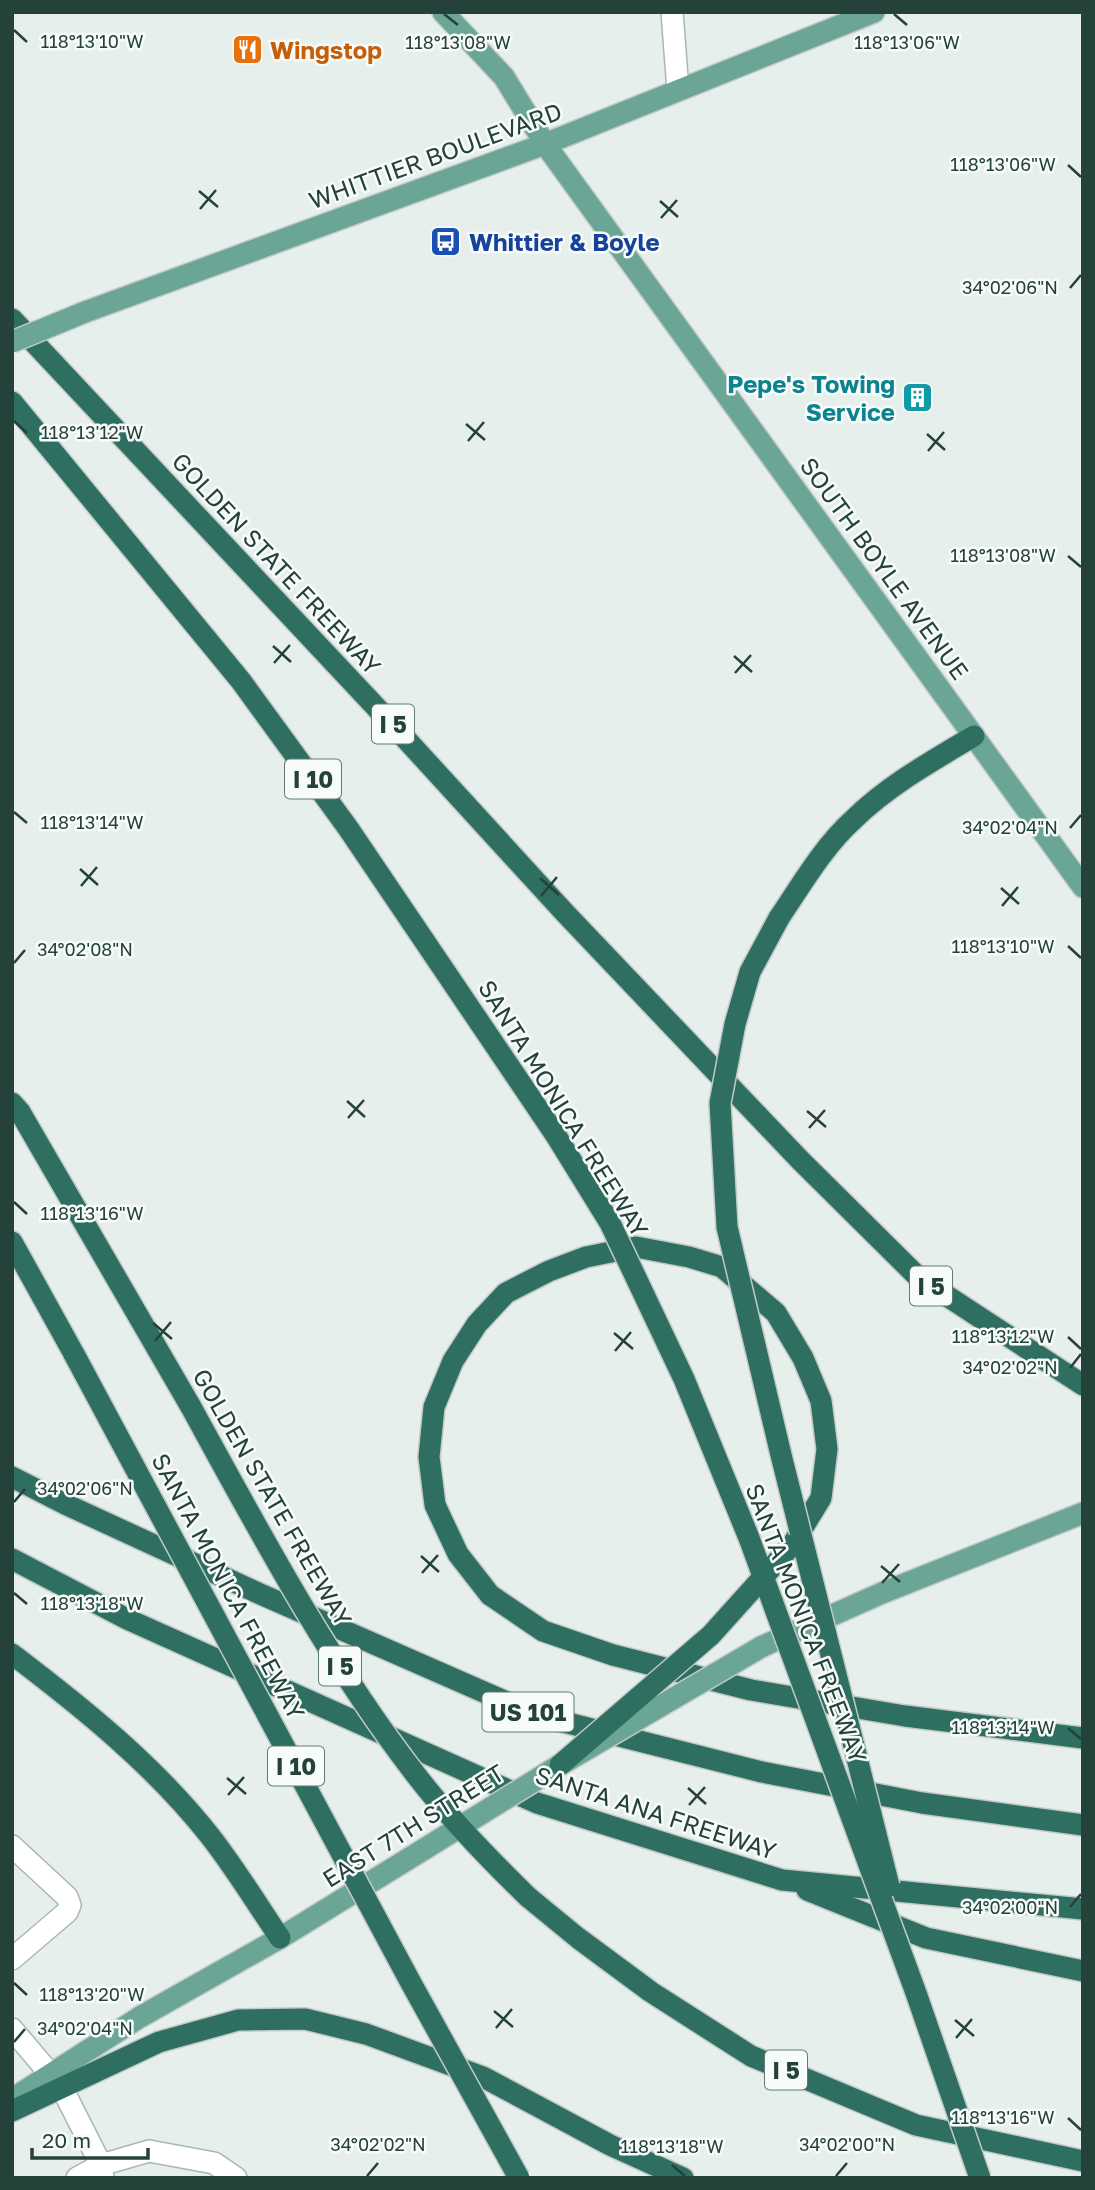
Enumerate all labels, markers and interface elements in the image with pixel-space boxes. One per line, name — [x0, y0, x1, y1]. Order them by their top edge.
text: 118°13'10"W — [40, 30, 144, 52]
text: 118°13'08"W — [405, 31, 511, 53]
text: 118°13'06"W — [854, 31, 960, 53]
restaurant icon: Wingstop — [230, 32, 264, 66]
place label: Wingstop — [270, 35, 382, 64]
street label: WHITTIER BOULEVARD — [305, 96, 565, 214]
text: 118°13'06"W — [950, 153, 1056, 175]
bus stop icon: Whittier & Boyle — [429, 224, 463, 258]
place label: Whittier & Boyle — [469, 227, 660, 256]
text: 34°02'06"N — [962, 276, 1058, 298]
place label: Pepe's Towing Service — [727, 369, 895, 426]
building icon: Pepe's Towing Service — [901, 380, 935, 414]
text: 118°13'12"W — [41, 421, 143, 443]
street label: GOLDEN STATE FREEWAY — [167, 446, 388, 680]
street label: SOUTH BOYLE AVENUE — [795, 451, 975, 685]
text: 118°13'08"W — [950, 544, 1056, 566]
road number: I 5 — [372, 704, 414, 744]
road number: I 10 — [285, 760, 341, 799]
text: 118°13'14"W — [40, 811, 144, 833]
text: 34°02'04"N — [962, 816, 1058, 838]
text: 118°13'10"W — [951, 935, 1055, 957]
text: 34°02'08"N — [37, 938, 133, 960]
street label: SANTA MONICA FREEWAY — [473, 974, 655, 1242]
text: 118°13'16"W — [41, 1202, 143, 1224]
road number: I 5 — [910, 1266, 952, 1306]
text: 118°13'12"W — [952, 1325, 1054, 1347]
text: 34°02'02"N — [962, 1356, 1058, 1378]
street label: GOLDEN STATE FREEWAY — [187, 1363, 359, 1631]
street label: SANTA MONICA FREEWAY — [146, 1448, 312, 1725]
text: 34°02'06"N — [37, 1477, 133, 1499]
street label: SANTA MONICA FREEWAY — [740, 1479, 874, 1767]
text: 118°13'18"W — [40, 1592, 144, 1614]
road number: I 5 — [319, 1646, 361, 1686]
road number: US 101 — [482, 1693, 574, 1732]
text: 118°13'14"W — [951, 1716, 1055, 1738]
road number: I 10 — [268, 1746, 324, 1786]
street label: EAST 7TH STREET — [317, 1757, 509, 1893]
street label: SANTA ANA FREEWAY — [532, 1759, 781, 1865]
text: 34°02'00"N — [962, 1896, 1058, 1918]
text: 118°13'20"W — [40, 1983, 144, 2005]
text: 34°02'04"N — [37, 2017, 133, 2039]
road number: I 5 — [765, 2050, 807, 2090]
text: 118°13'16"W — [952, 2106, 1054, 2128]
scale bar — [32, 2116, 147, 2160]
text: 20 m — [42, 2127, 91, 2153]
text: 34°02'02"N — [330, 2133, 426, 2155]
text: 34°02'00"N — [799, 2133, 895, 2155]
text: 118°13'18"W — [620, 2135, 724, 2157]

